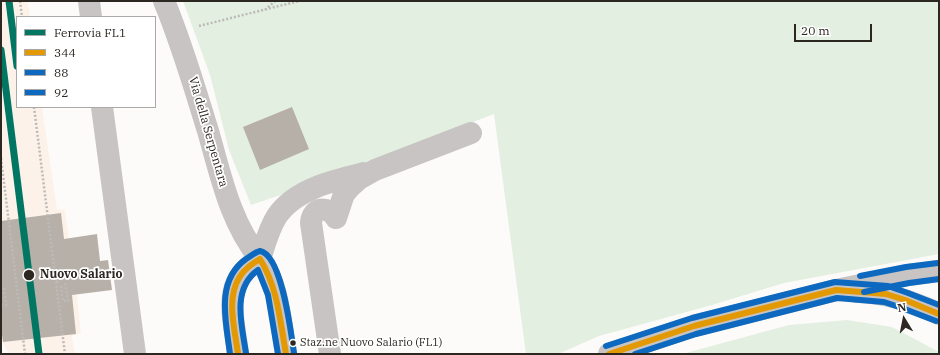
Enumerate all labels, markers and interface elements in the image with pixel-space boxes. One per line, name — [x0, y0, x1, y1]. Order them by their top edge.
legend — [16, 16, 156, 108]
scale bar — [796, 16, 874, 42]
text: 20 m — [801, 23, 830, 38]
text: Ferrovia FL1 — [54, 25, 126, 40]
text: 344 — [54, 45, 76, 60]
text: 88 — [54, 65, 68, 80]
street label: Via della Serpentara — [185, 75, 231, 189]
text: 92 — [54, 85, 68, 100]
marker: Nuovo Salario — [22, 268, 36, 282]
place label: Nuovo Salario — [40, 268, 122, 282]
north arrow — [884, 299, 924, 339]
text: N — [896, 300, 907, 315]
place label: Staz.ne Nuovo Salario (FL1) — [300, 336, 442, 350]
marker: Staz.ne Nuovo Salario (FL1) — [288, 338, 298, 348]

